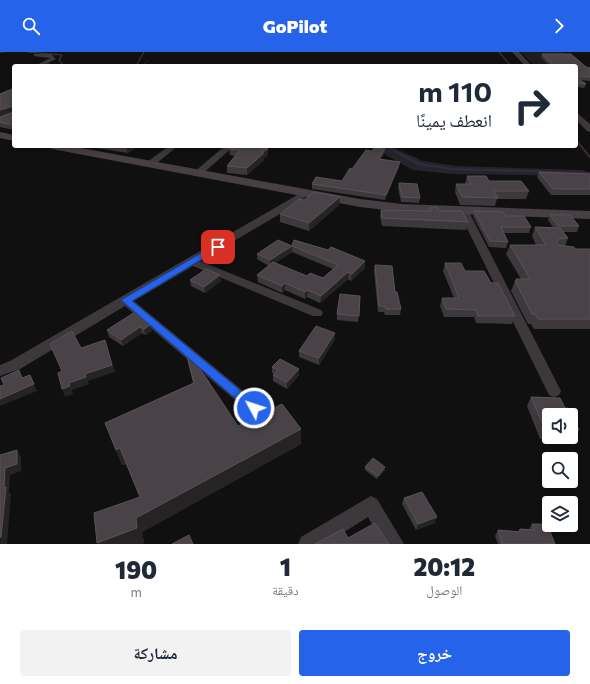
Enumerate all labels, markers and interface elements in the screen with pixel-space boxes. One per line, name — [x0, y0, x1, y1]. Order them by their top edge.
icon: search — [20, 15, 42, 37]
text: GoPilot — [263, 15, 327, 37]
icon: forward — [548, 15, 570, 37]
text: 110 m — [418, 74, 492, 108]
icon: right — [506, 80, 558, 132]
text: انعطف يمينًا — [416, 109, 492, 131]
pin — [201, 230, 235, 264]
icon: arrive — [207, 236, 229, 258]
position arrow — [233, 387, 275, 429]
map controls — [542, 408, 578, 532]
button: sound — [542, 408, 578, 444]
button: search — [542, 452, 578, 488]
button: layers — [542, 496, 578, 532]
text: 1 — [280, 552, 291, 581]
text: 20:12 — [414, 552, 475, 581]
text: 190 — [115, 555, 157, 584]
text: دقيقة — [272, 582, 299, 598]
text: الوصول — [426, 582, 462, 598]
text: m — [130, 584, 142, 600]
button: مشاركة — [20, 630, 291, 676]
button: خروج — [299, 630, 570, 676]

